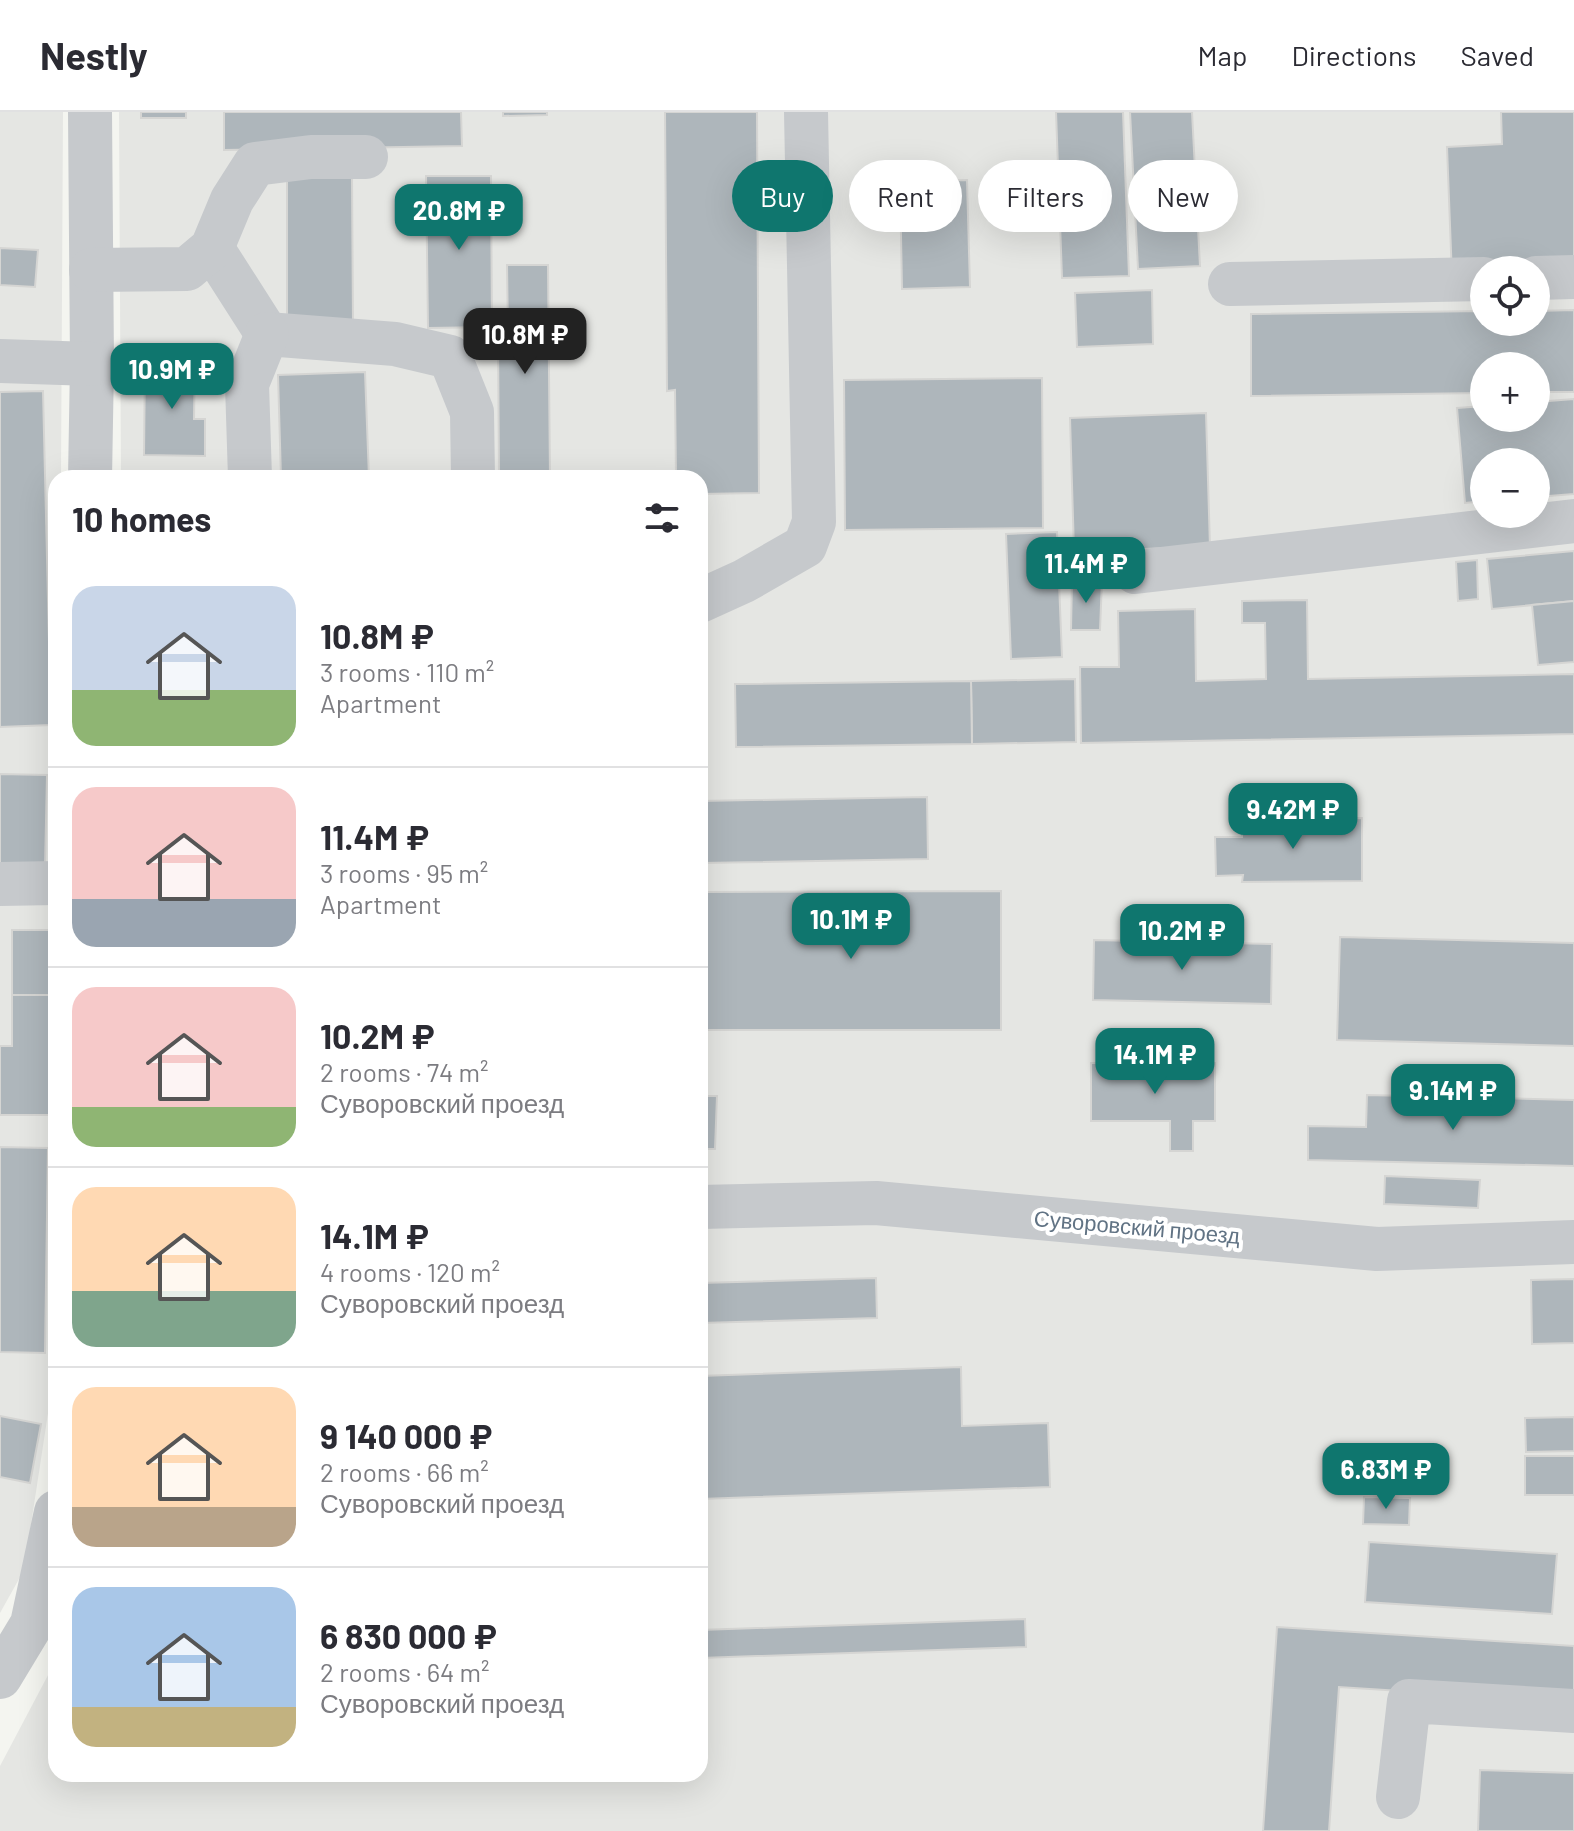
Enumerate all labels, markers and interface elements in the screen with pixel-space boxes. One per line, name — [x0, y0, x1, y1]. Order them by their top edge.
text: Nestly — [40, 32, 148, 78]
text: Map — [1198, 38, 1247, 72]
text: Directions — [1291, 38, 1417, 72]
text: Saved — [1461, 38, 1534, 72]
chip: Buy — [732, 160, 833, 232]
chip: Rent — [849, 160, 962, 232]
chip: Filters — [978, 160, 1112, 232]
chip: New — [1128, 160, 1238, 232]
pin: 20.8M ₽ — [385, 184, 533, 252]
text: 20.8M ₽ — [413, 194, 505, 225]
map controls — [1470, 256, 1550, 528]
button: locate — [1470, 256, 1550, 336]
pin: 10.8M ₽ — [451, 308, 599, 376]
text: 10.8M ₽ — [481, 318, 569, 349]
pin: 10.9M ₽ — [98, 343, 246, 411]
button: + — [1470, 352, 1550, 432]
text: 10.9M ₽ — [129, 353, 215, 384]
button: − — [1470, 448, 1550, 528]
icon: filters — [640, 496, 684, 540]
text: 10 homes — [72, 498, 211, 539]
pin: 11.4M ₽ — [1012, 537, 1160, 605]
text: 11.4M ₽ — [1044, 547, 1128, 578]
text: 10.8M ₽ — [320, 615, 434, 656]
icon: home — [136, 618, 232, 714]
text: 3 rooms · 110 m² — [320, 656, 494, 687]
text: Apartment — [320, 687, 441, 718]
pin: 9.42M ₽ — [1219, 783, 1367, 851]
text: 9.42M ₽ — [1246, 793, 1340, 824]
text: 11.4M ₽ — [320, 816, 429, 857]
icon: home — [136, 819, 232, 915]
text: 3 rooms · 95 m² — [320, 857, 488, 888]
text: Apartment — [320, 888, 441, 919]
pin: 10.1M ₽ — [777, 893, 925, 961]
text: 10.1M ₽ — [810, 903, 892, 934]
pin: 10.2M ₽ — [1108, 904, 1256, 972]
text: 10.2M ₽ — [1138, 914, 1226, 945]
text: 10.2M ₽ — [320, 1015, 435, 1056]
icon: home — [136, 1019, 232, 1115]
pin: 14.1M ₽ — [1081, 1028, 1229, 1096]
text: 14.1M ₽ — [1113, 1038, 1197, 1069]
text: 2 rooms · 74 m² — [320, 1056, 488, 1087]
pin: 9.14M ₽ — [1379, 1064, 1527, 1132]
text: 9.14M ₽ — [1409, 1074, 1497, 1105]
text: Суворовский проезд — [320, 1087, 564, 1118]
street label: Суворовский проезд — [1033, 1204, 1241, 1249]
text: 14.1M ₽ — [320, 1215, 429, 1256]
icon: home — [136, 1219, 232, 1315]
text: 4 rooms · 120 m² — [320, 1256, 500, 1287]
text: Суворовский проезд — [320, 1287, 564, 1318]
text: 9 140 000 ₽ — [320, 1415, 492, 1456]
icon: home — [136, 1419, 232, 1515]
pin: 6.83M ₽ — [1312, 1443, 1460, 1511]
text: 6.83M ₽ — [1340, 1453, 1432, 1484]
text: 2 rooms · 66 m² — [320, 1456, 489, 1487]
text: Суворовский проезд — [320, 1487, 564, 1518]
text: 6 830 000 ₽ — [320, 1615, 497, 1656]
icon: home — [136, 1619, 232, 1715]
text: 2 rooms · 64 m² — [320, 1656, 490, 1687]
text: Суворовский проезд — [320, 1687, 564, 1718]

